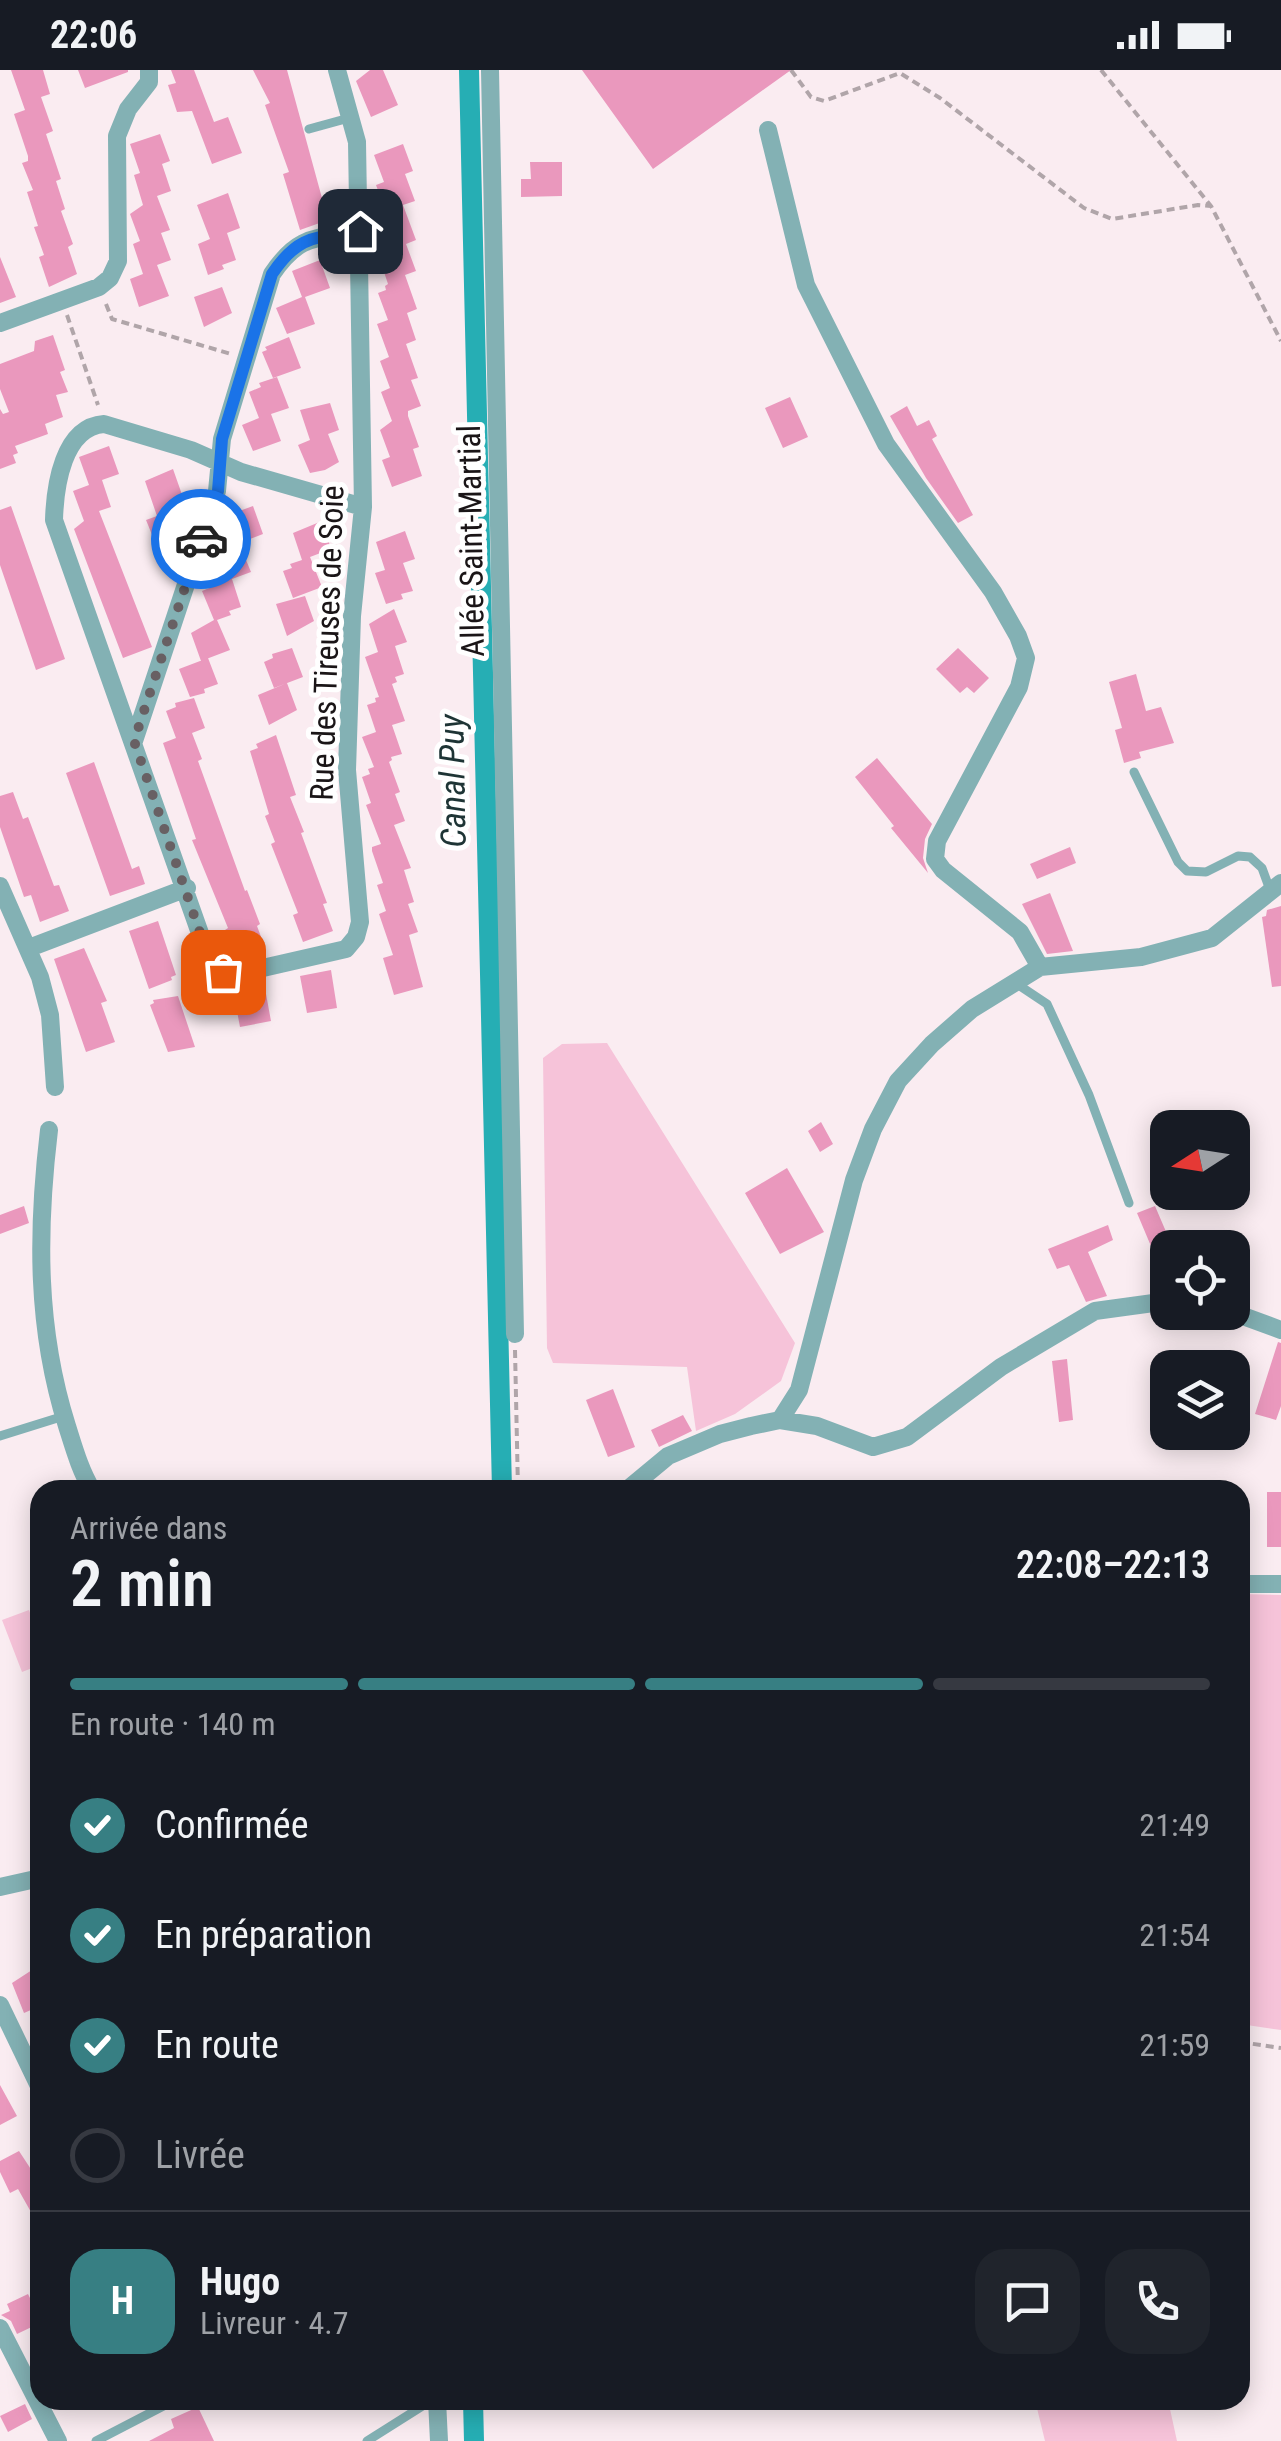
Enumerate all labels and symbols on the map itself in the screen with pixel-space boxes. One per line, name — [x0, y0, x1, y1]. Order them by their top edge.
pin — [318, 189, 403, 274]
street label: Allée Saint-Martial — [450, 425, 492, 657]
street label: Rue des Tireuses de Soie — [303, 485, 351, 801]
courier — [151, 489, 251, 589]
water label: Canal Puy — [431, 713, 475, 848]
pin — [181, 930, 266, 1015]
north arrow — [1150, 1110, 1250, 1210]

